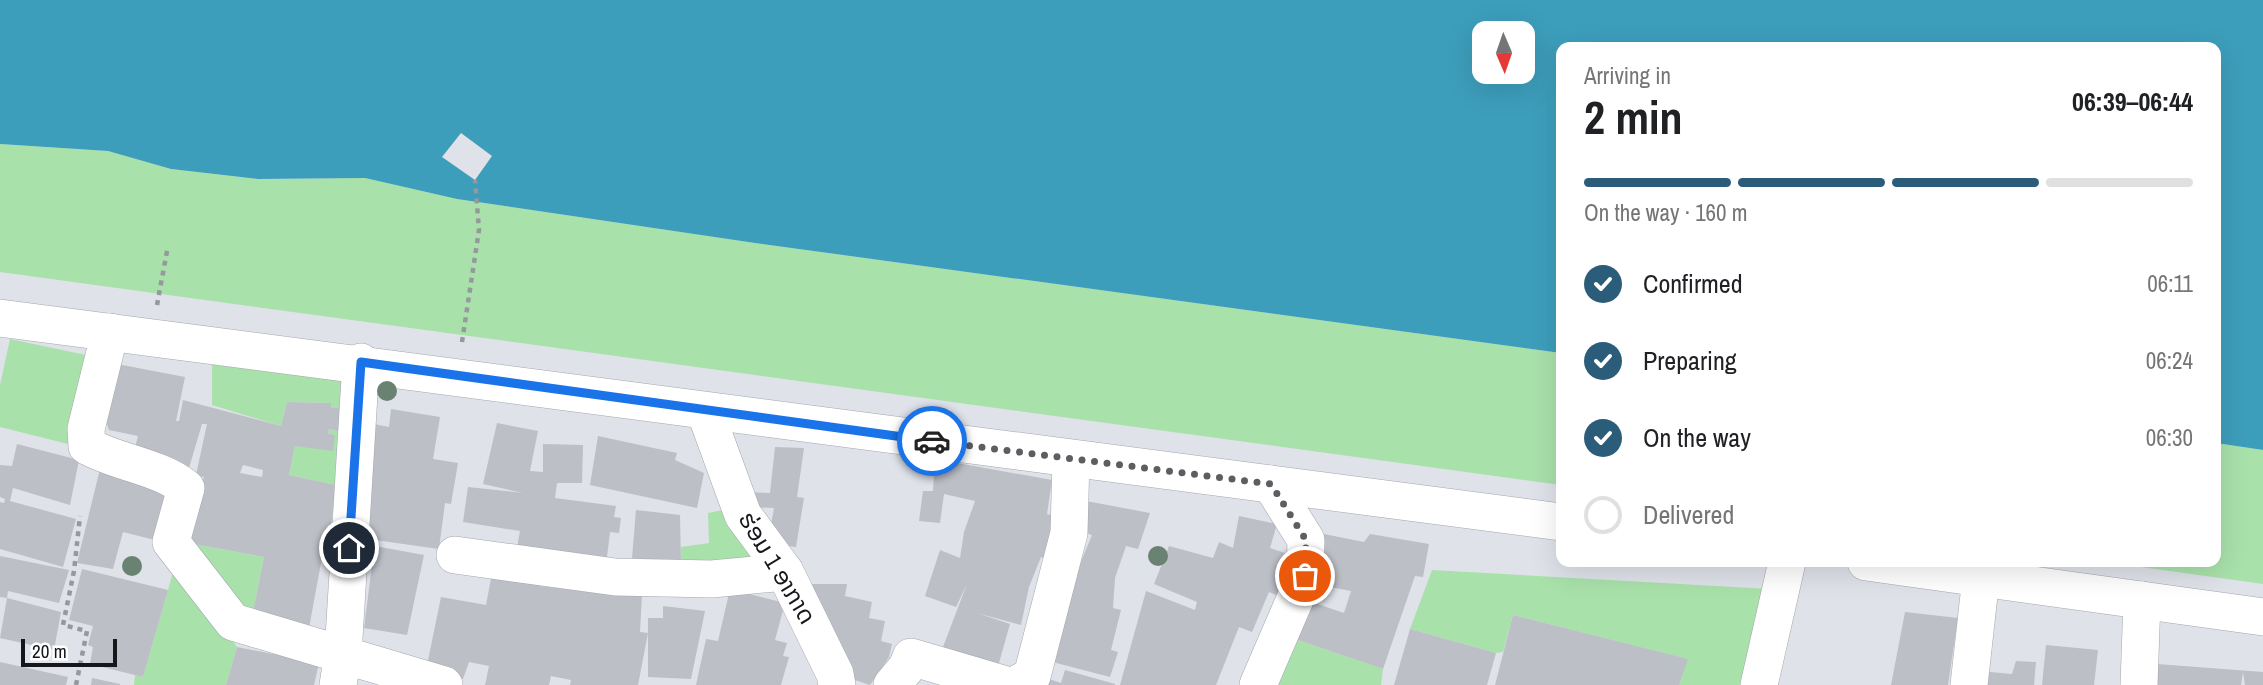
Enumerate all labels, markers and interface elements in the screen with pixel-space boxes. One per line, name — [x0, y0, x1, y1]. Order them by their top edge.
north arrow — [1472, 21, 1535, 84]
map controls — [1472, 21, 1535, 84]
text: Arriving in — [1584, 60, 1671, 91]
text: 06:39–06:44 — [2072, 84, 2193, 119]
text: 2 min — [1584, 86, 1683, 148]
text: On the way · 160 m — [1584, 197, 1748, 228]
icon: check — [1584, 265, 1622, 303]
text: Confirmed — [1643, 266, 1743, 301]
text: 06:11 — [2147, 268, 2193, 299]
icon: check — [1584, 342, 1622, 380]
text: Preparing — [1643, 343, 1737, 378]
text: 06:24 — [2146, 345, 2193, 376]
courier — [897, 406, 967, 476]
icon: check — [1584, 419, 1622, 457]
text: On the way — [1643, 420, 1751, 455]
icon: car — [913, 422, 951, 460]
text: 06:30 — [2146, 422, 2193, 453]
text: Delivered — [1643, 497, 1734, 532]
street label: ຮ່ອມ 1 ອາກາດ — [732, 505, 824, 630]
pin — [319, 518, 379, 578]
icon: home — [330, 529, 368, 567]
pin — [1275, 546, 1335, 606]
icon: bag — [1286, 557, 1324, 595]
scale bar — [21, 636, 117, 668]
text: 20 m — [32, 638, 67, 664]

